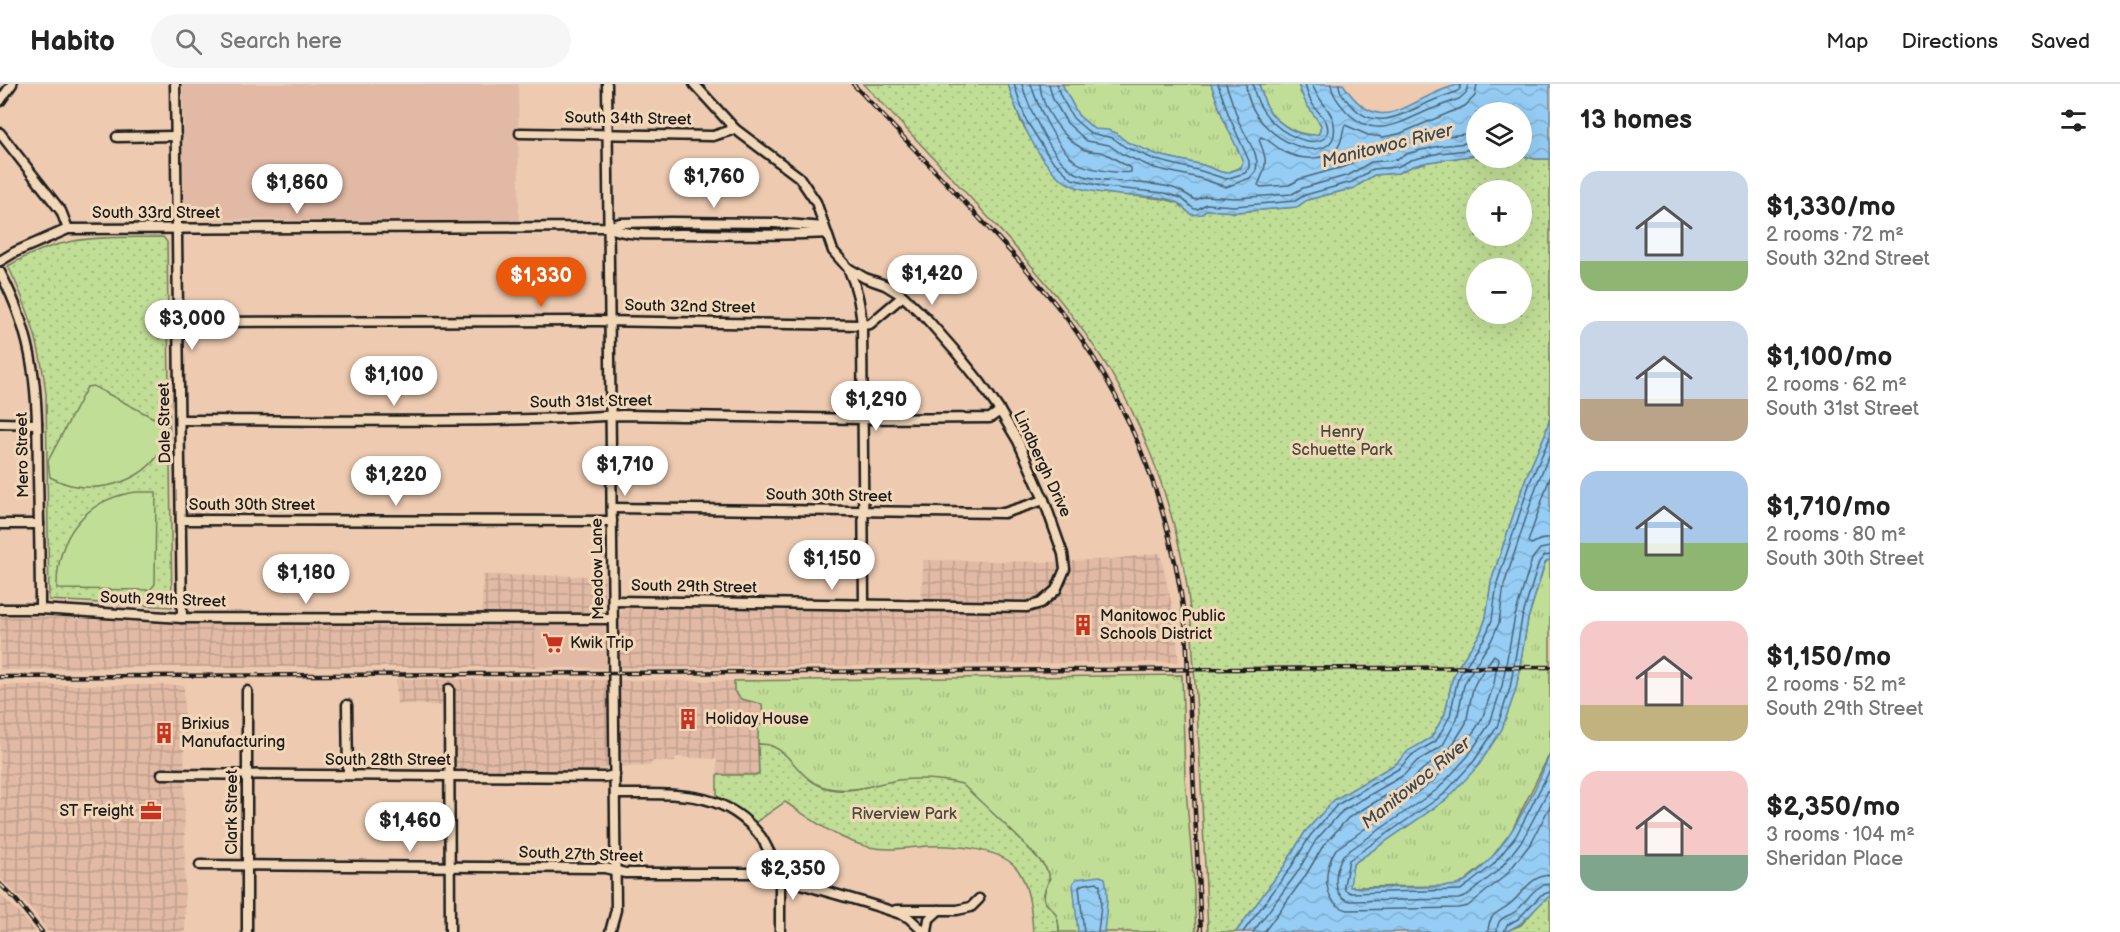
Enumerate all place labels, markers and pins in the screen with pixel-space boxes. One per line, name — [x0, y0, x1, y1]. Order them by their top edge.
pin: $1,760 — [665, 158, 763, 209]
pin: $1,860 — [248, 164, 346, 215]
pin: $1,420 — [883, 255, 981, 306]
pin: $1,330 — [492, 257, 590, 308]
pin: $3,000 — [143, 300, 241, 351]
pin: $1,100 — [345, 356, 443, 407]
pin: $1,290 — [827, 381, 925, 432]
pin: $1,710 — [576, 446, 674, 497]
pin: $1,220 — [347, 456, 445, 507]
pin: $1,150 — [783, 540, 881, 591]
pin: $1,180 — [257, 554, 355, 605]
place label: Manitowoc Public Schools District — [1100, 607, 1225, 644]
building icon: Manitowoc Public Schools District — [1071, 613, 1095, 637]
supermarket icon: Kwik Trip — [541, 631, 565, 655]
place label: Kwik Trip — [570, 634, 634, 653]
building icon: Holiday House — [676, 707, 700, 731]
place label: Holiday House — [705, 710, 809, 729]
place label: Brixius Manufacturing — [181, 715, 285, 752]
building icon: Brixius Manufacturing — [152, 721, 176, 745]
office icon: ST Freight — [139, 799, 163, 823]
place label: ST Freight — [59, 802, 134, 821]
pin: $1,460 — [361, 802, 459, 853]
pin: $2,350 — [744, 850, 842, 901]

